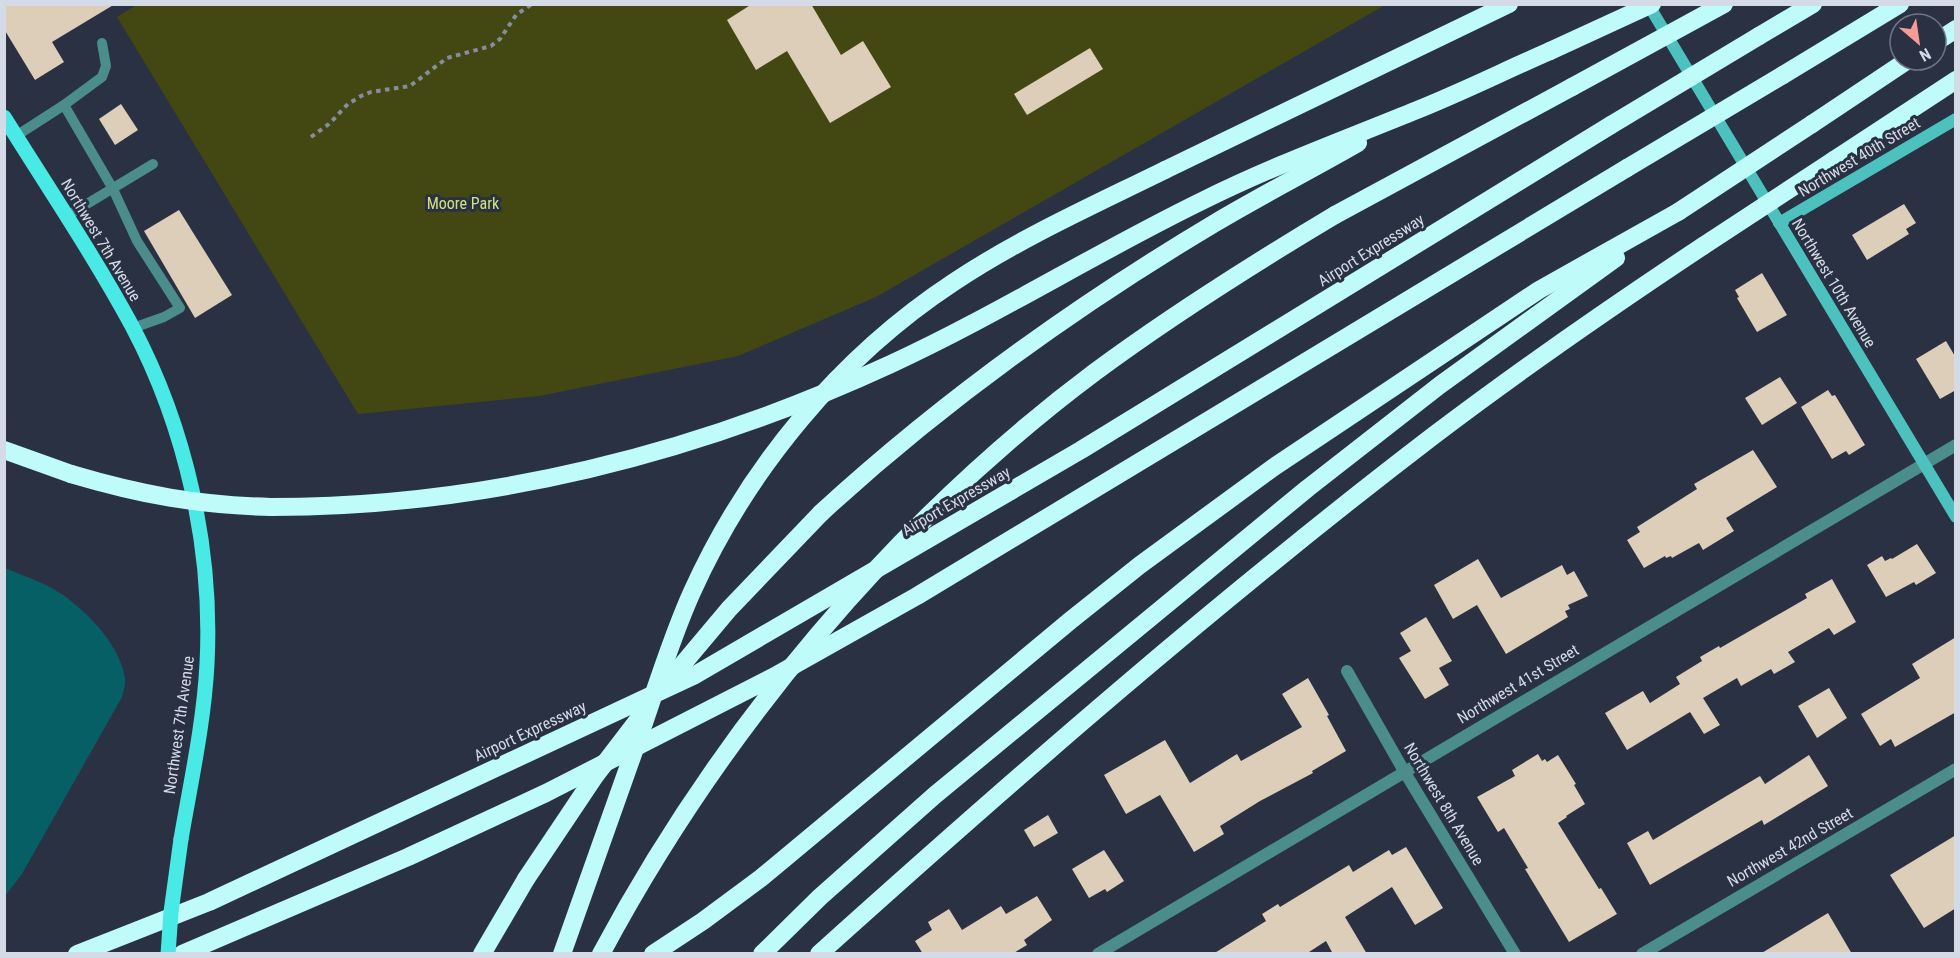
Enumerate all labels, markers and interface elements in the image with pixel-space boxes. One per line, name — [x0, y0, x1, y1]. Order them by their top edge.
north arrow — [1888, 12, 1948, 72]
text: N — [1916, 44, 1934, 65]
street label: Northwest 40th Street — [1795, 113, 1924, 201]
street label: Northwest 7th Avenue — [57, 175, 145, 305]
park label: Moore Park — [427, 194, 500, 213]
street label: Airport Expressway — [1314, 210, 1428, 290]
street label: Northwest 10th Avenue — [1788, 215, 1880, 351]
street label: Airport Expressway — [899, 462, 1014, 540]
street label: Northwest 41st Street — [1454, 640, 1582, 728]
street label: Northwest 7th Avenue — [160, 655, 198, 795]
street label: Airport Expressway — [471, 697, 589, 765]
street label: Northwest 8th Avenue — [1400, 739, 1488, 869]
street label: Northwest 42nd Street — [1724, 803, 1856, 891]

